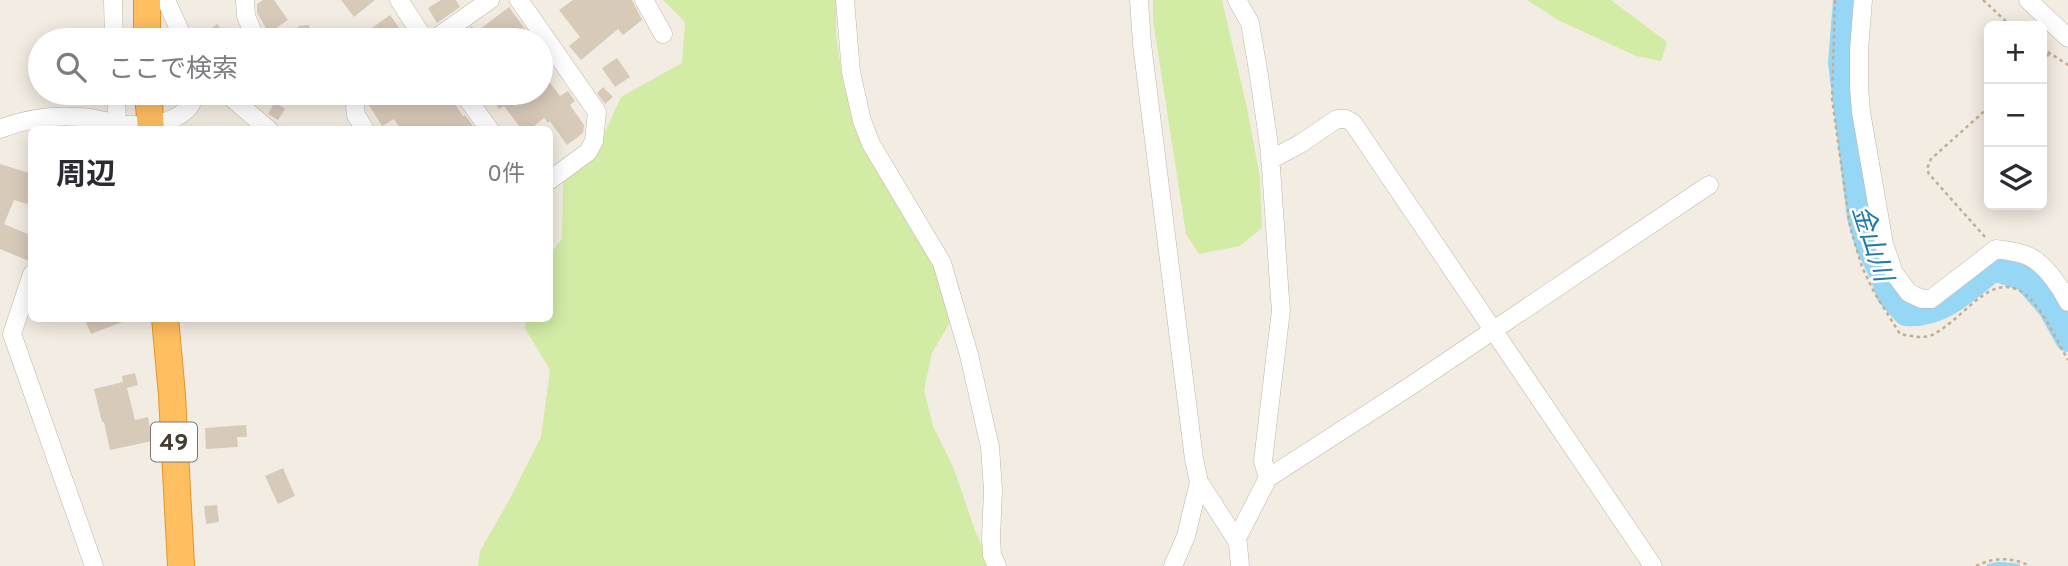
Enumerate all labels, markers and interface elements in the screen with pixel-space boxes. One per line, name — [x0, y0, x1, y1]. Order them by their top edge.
map controls — [1984, 21, 2047, 210]
button: + — [1984, 21, 2047, 84]
search box — [28, 28, 553, 105]
icon: search — [52, 48, 90, 86]
text: ここで検索 — [108, 54, 238, 87]
button: − — [1984, 84, 2047, 147]
button: layers — [1984, 147, 2047, 210]
text: 周辺 — [56, 158, 116, 195]
text: 0件 — [487, 161, 525, 190]
water label: 金山川 — [1843, 202, 1899, 289]
road number: 49 — [151, 422, 197, 462]

